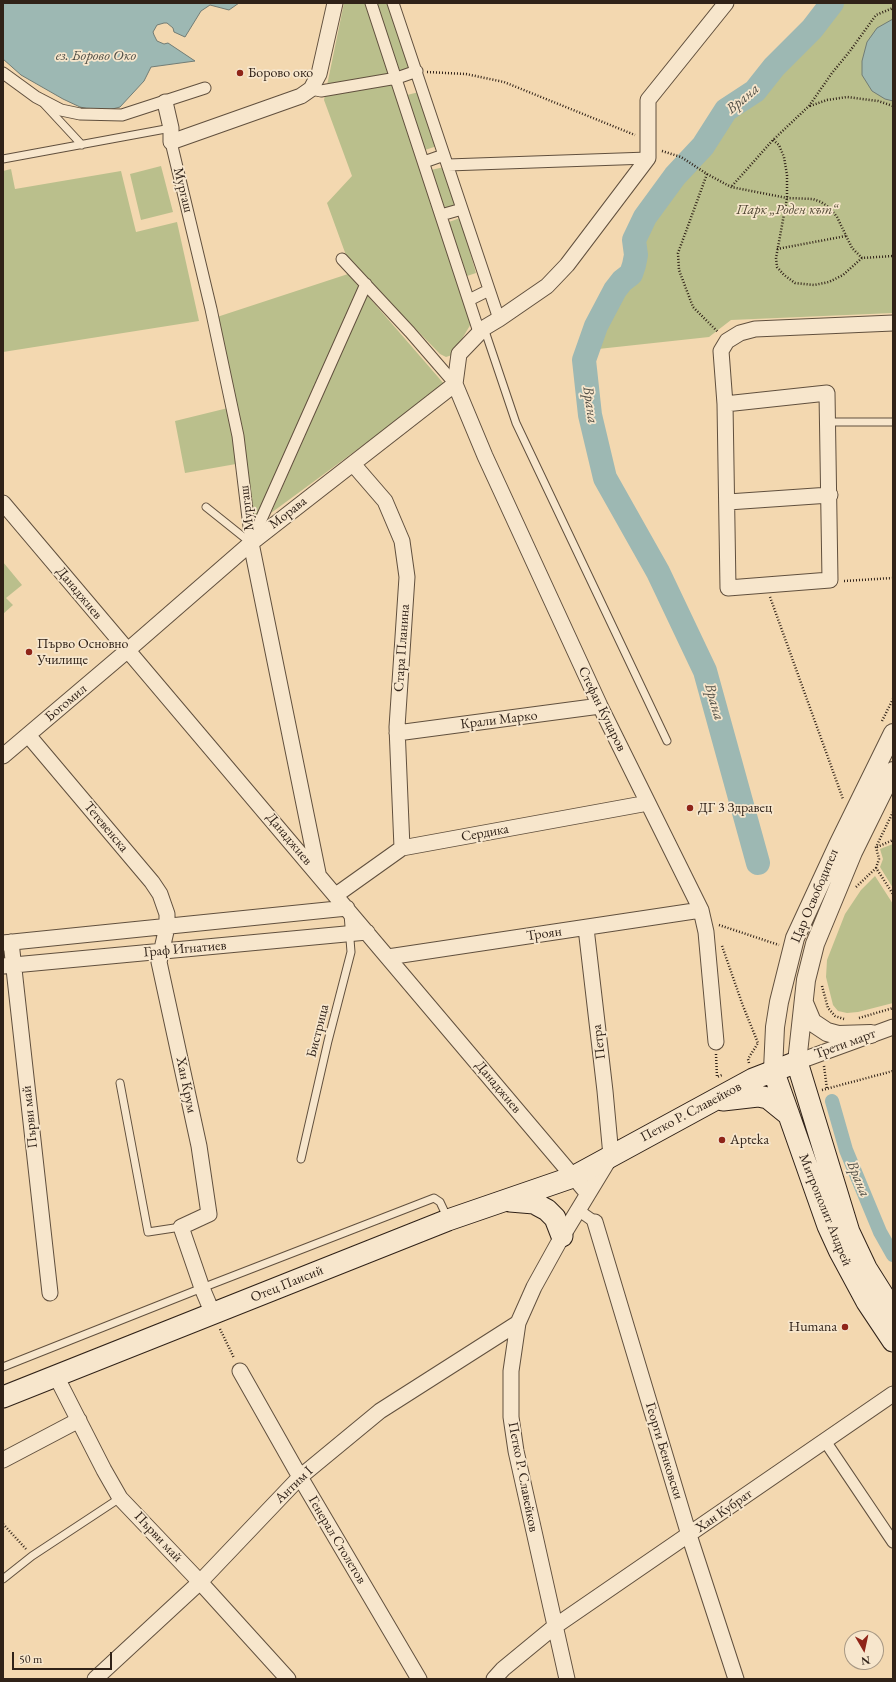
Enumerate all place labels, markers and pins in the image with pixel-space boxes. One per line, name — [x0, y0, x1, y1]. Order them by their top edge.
place label: Борово око — [248, 65, 313, 81]
marker: Борово око — [235, 68, 245, 78]
place label: Първо Основно Училище — [37, 636, 129, 668]
marker: Първо Основно Училище — [24, 647, 34, 657]
place label: ДГ 3 Здравец — [698, 800, 772, 816]
marker: ДГ 3 Здравец — [685, 803, 695, 813]
place label: Apteka — [730, 1132, 769, 1148]
marker: Apteka — [717, 1135, 727, 1145]
place label: Humana — [789, 1319, 837, 1335]
marker: Humana — [840, 1322, 850, 1332]

